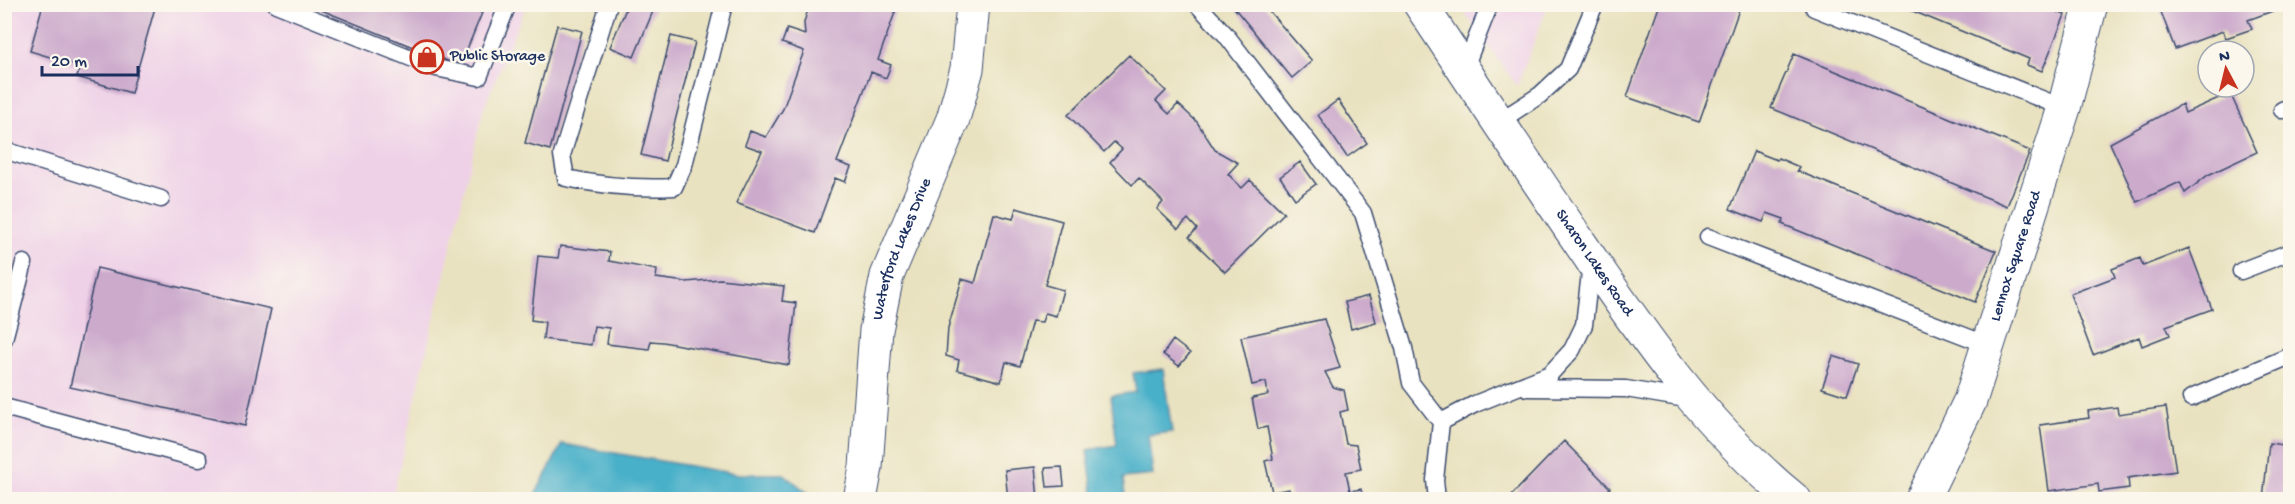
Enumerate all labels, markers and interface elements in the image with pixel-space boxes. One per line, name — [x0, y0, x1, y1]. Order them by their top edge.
scale bar — [42, 39, 138, 77]
shop icon: Public Storage — [409, 39, 445, 75]
north arrow — [2196, 39, 2256, 99]
text: N — [2218, 47, 2231, 68]
place label: Public Storage — [449, 48, 546, 67]
text: 20 m — [51, 52, 87, 73]
street label: Waterford Lakes Drive — [869, 175, 937, 322]
street label: Lennox Square Road — [1987, 187, 2047, 324]
street label: Sharon Lakes Road — [1551, 206, 1638, 321]

